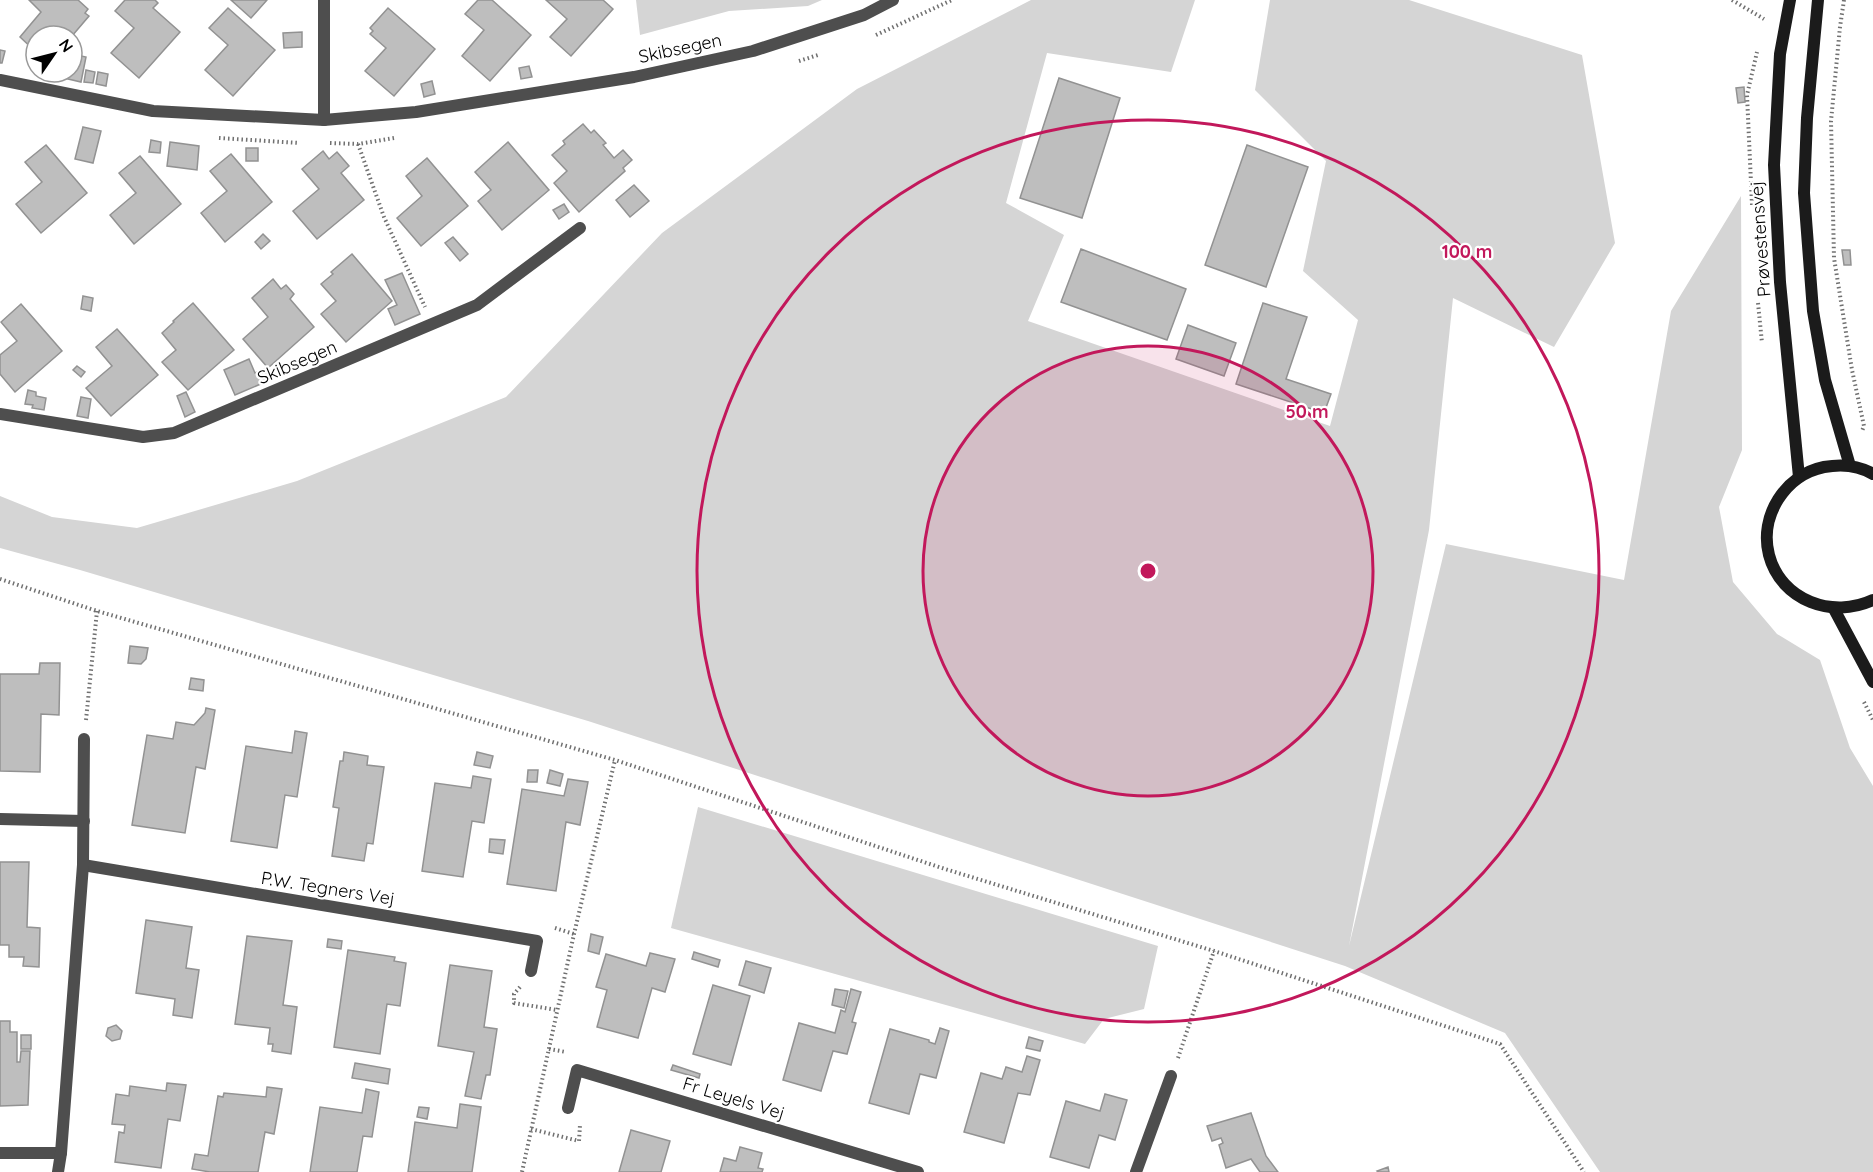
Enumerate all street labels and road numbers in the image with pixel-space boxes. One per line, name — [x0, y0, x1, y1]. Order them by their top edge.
street label: Skibsegen — [636, 28, 724, 68]
street label: Prøvestensvej — [1744, 180, 1776, 298]
street label: Skibsegen — [254, 335, 340, 389]
street label: P.W. Tegners Vej — [259, 866, 397, 910]
street label: Fr Leyels Vej — [680, 1072, 788, 1124]

